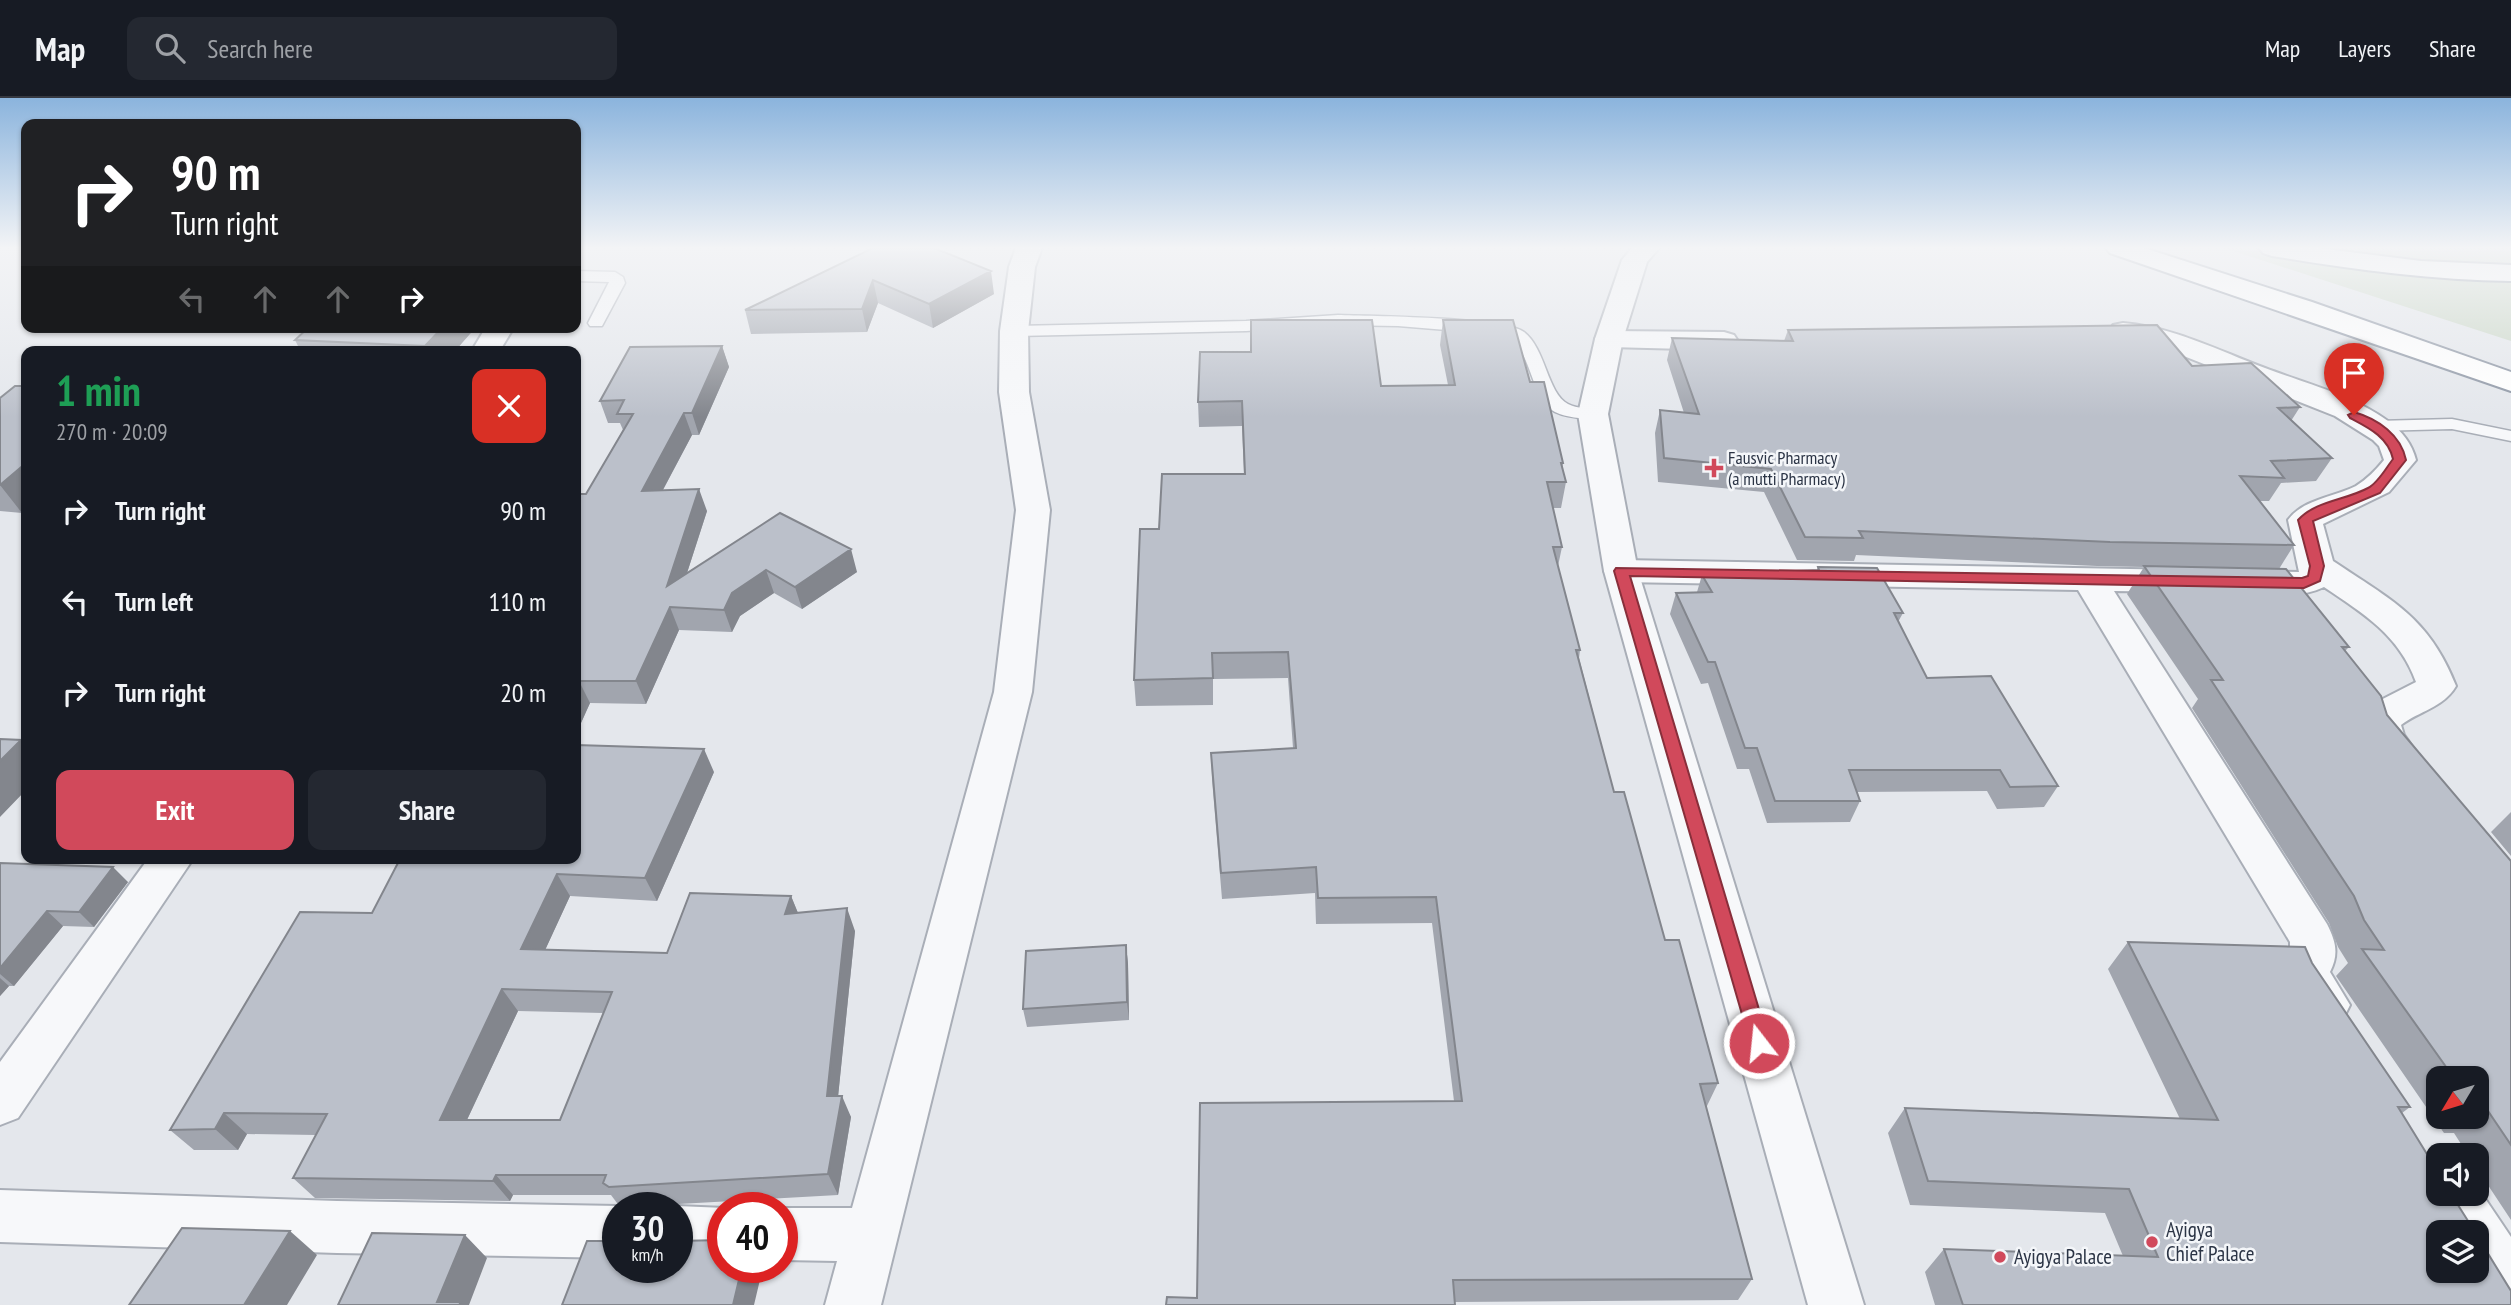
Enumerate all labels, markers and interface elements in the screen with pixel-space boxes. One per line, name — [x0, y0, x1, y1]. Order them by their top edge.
search box — [127, 17, 617, 80]
text: Map — [35, 27, 85, 70]
icon: search — [151, 29, 189, 67]
text: Search here — [207, 32, 313, 65]
text: Map — [2265, 33, 2300, 64]
text: Layers — [2338, 33, 2391, 64]
text: Share — [2429, 33, 2476, 64]
text: 90 m — [171, 140, 260, 204]
icon: right — [56, 147, 147, 238]
text: Turn right — [171, 202, 279, 244]
icon: left — [173, 280, 211, 318]
icon: ahead — [246, 280, 284, 318]
icon: ahead — [319, 280, 357, 318]
icon: right — [392, 280, 430, 318]
pin — [2324, 343, 2384, 415]
icon: arrive — [2335, 354, 2373, 392]
text: 1 min — [56, 363, 141, 418]
button: close — [472, 369, 546, 443]
text: 270 m · 20:09 — [56, 417, 168, 446]
place label: Fausvic Pharmacy (a mutti Pharmacy) — [1728, 446, 1845, 490]
marker: Fausvic Pharmacy (a mutti Pharmacy) — [1706, 460, 1722, 476]
icon: right — [56, 492, 94, 530]
text: Turn right — [115, 494, 206, 527]
text: 90 m — [500, 494, 546, 527]
icon: left — [56, 583, 94, 621]
text: Turn left — [115, 585, 193, 618]
text: 110 m — [488, 585, 546, 618]
icon: right — [56, 674, 94, 712]
text: Turn right — [115, 676, 206, 709]
text: 20 m — [500, 676, 546, 709]
button: Exit — [56, 770, 294, 850]
button: Share — [308, 770, 546, 850]
position arrow — [1722, 1006, 1796, 1080]
north arrow — [2426, 1066, 2488, 1129]
map controls — [2426, 1066, 2489, 1283]
button: sound — [2426, 1143, 2489, 1206]
speed limit sign: 40 — [707, 1192, 798, 1283]
text: 30 — [631, 1205, 664, 1251]
place label: Ayigya Chief Palace — [2166, 1216, 2254, 1267]
button: layers — [2426, 1220, 2489, 1283]
marker: Ayigya Chief Palace — [2144, 1234, 2160, 1250]
text: km/h — [632, 1243, 663, 1266]
place label: Ayigya Palace — [2014, 1243, 2112, 1270]
marker: Ayigya Palace — [1992, 1249, 2008, 1265]

